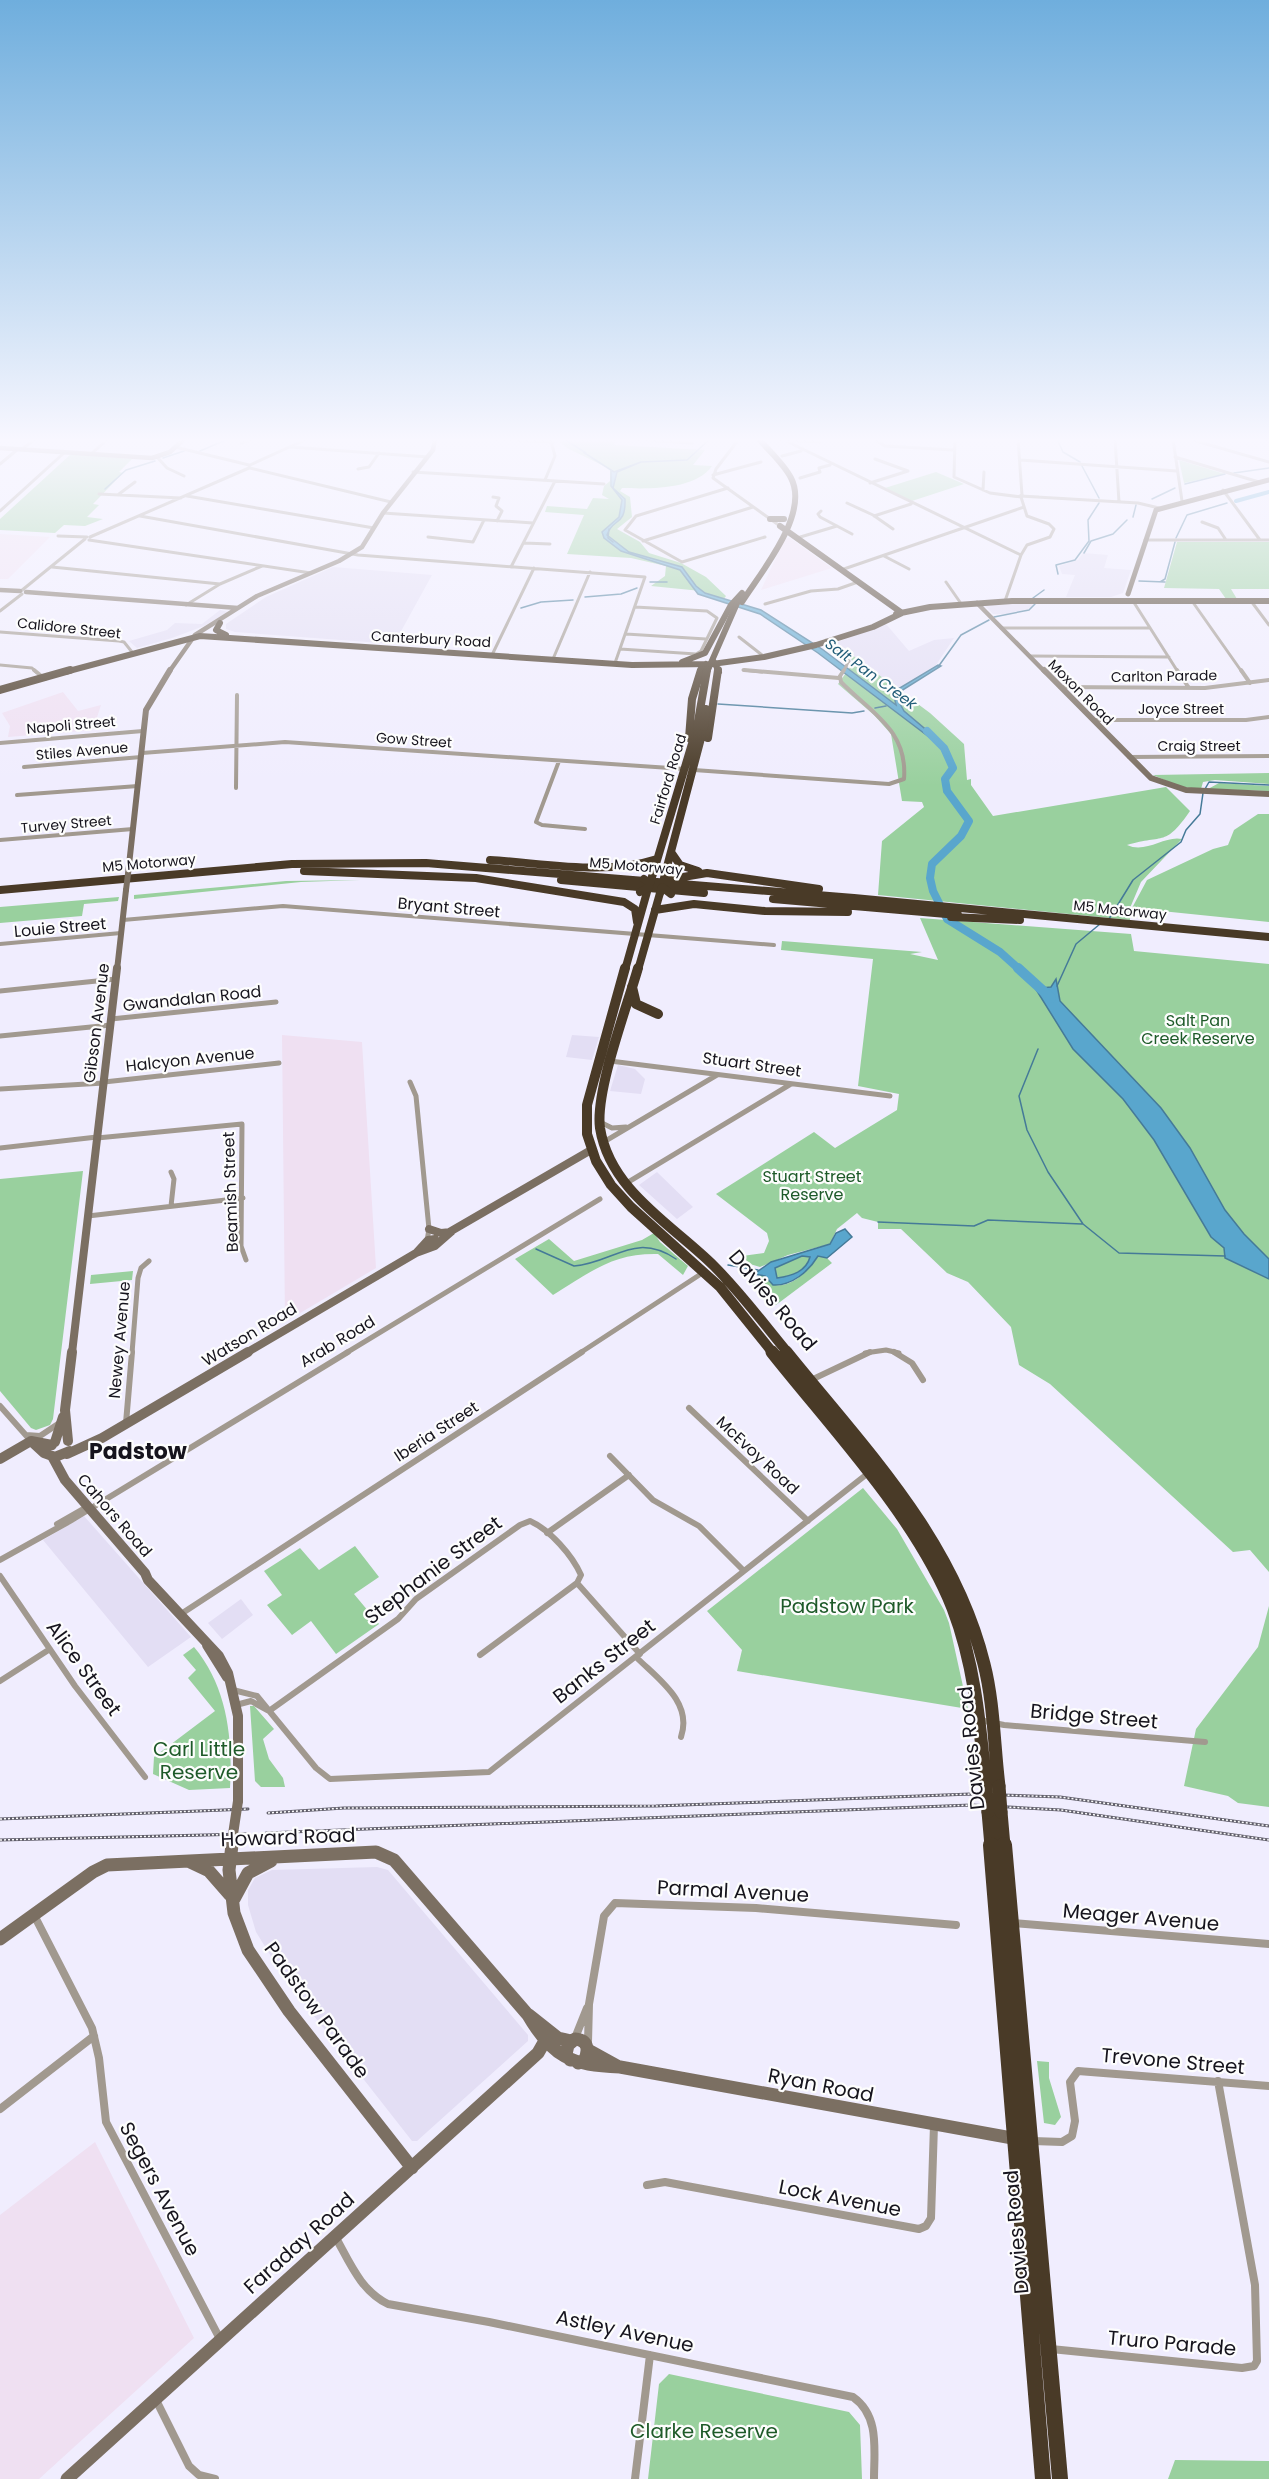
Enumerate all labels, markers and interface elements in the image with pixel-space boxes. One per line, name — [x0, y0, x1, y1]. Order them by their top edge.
street label: Calidore Street — [16, 613, 122, 643]
street label: Canterbury Road — [371, 626, 491, 652]
water label: Salt Pan Creek — [821, 633, 923, 715]
street label: Moxon Road — [1044, 655, 1118, 729]
street label: Carlton Parade — [1111, 665, 1218, 687]
street label: Joyce Street — [1138, 699, 1224, 719]
street label: Napoli Street — [26, 711, 116, 739]
street label: Gow Street — [375, 727, 453, 753]
street label: Fairford Road — [645, 731, 691, 827]
street label: Craig Street — [1157, 736, 1241, 756]
street label: Stiles Avenue — [35, 737, 129, 765]
street label: Turvey Street — [20, 810, 112, 838]
street label: M5 Motorway — [101, 849, 197, 877]
street label: M5 Motorway — [588, 852, 684, 880]
street label: Bryant Street — [397, 892, 501, 923]
street label: M5 Motorway — [1072, 895, 1168, 925]
street label: Louie Street — [13, 912, 107, 943]
street label: Gibson Avenue — [78, 962, 115, 1084]
street label: Gwandalan Road — [122, 980, 262, 1017]
park label: Salt Pan Creek Reserve — [1141, 1009, 1255, 1050]
street label: Halcyon Avenue — [125, 1041, 256, 1078]
street label: Stuart Street — [701, 1046, 803, 1083]
street label: Beamish Street — [217, 1131, 244, 1253]
park label: Stuart Street Reserve — [762, 1165, 862, 1206]
street label: Davies Road — [722, 1244, 824, 1356]
street label: Newey Avenue — [103, 1280, 136, 1400]
street label: Watson Road — [197, 1297, 301, 1372]
street label: Arab Road — [295, 1310, 379, 1373]
street label: Iberia Street — [390, 1395, 483, 1467]
street label: McEvoy Road — [711, 1411, 804, 1500]
district label: Padstow — [89, 1436, 187, 1467]
street label: Cahors Road — [72, 1469, 157, 1562]
street label: Stephanie Street — [359, 1509, 507, 1631]
park label: Padstow Park — [780, 1592, 915, 1620]
street label: Banks Street — [547, 1612, 661, 1710]
street label: Alice Street — [40, 1615, 128, 1721]
street label: Davies Road — [951, 1685, 991, 1811]
street label: Bridge Street — [1029, 1696, 1159, 1736]
park label: Carl Little Reserve — [153, 1735, 245, 1786]
street label: Howard Road — [220, 1821, 356, 1853]
street label: Parmal Avenue — [656, 1873, 810, 1909]
street label: Meager Avenue — [1062, 1896, 1220, 1938]
street label: Padstow Parade — [258, 1936, 376, 2084]
street label: Trevone Street — [1100, 2041, 1246, 2081]
street label: Ryan Road — [766, 2061, 876, 2109]
street label: Segers Avenue — [113, 2117, 207, 2261]
street label: Davies Road — [997, 2169, 1035, 2295]
street label: Lock Avenue — [776, 2172, 904, 2224]
street label: Faraday Road — [238, 2186, 360, 2300]
street label: Astley Avenue — [554, 2303, 696, 2359]
street label: Truro Parade — [1107, 2323, 1237, 2363]
park label: Clarke Reserve — [630, 2417, 778, 2445]

